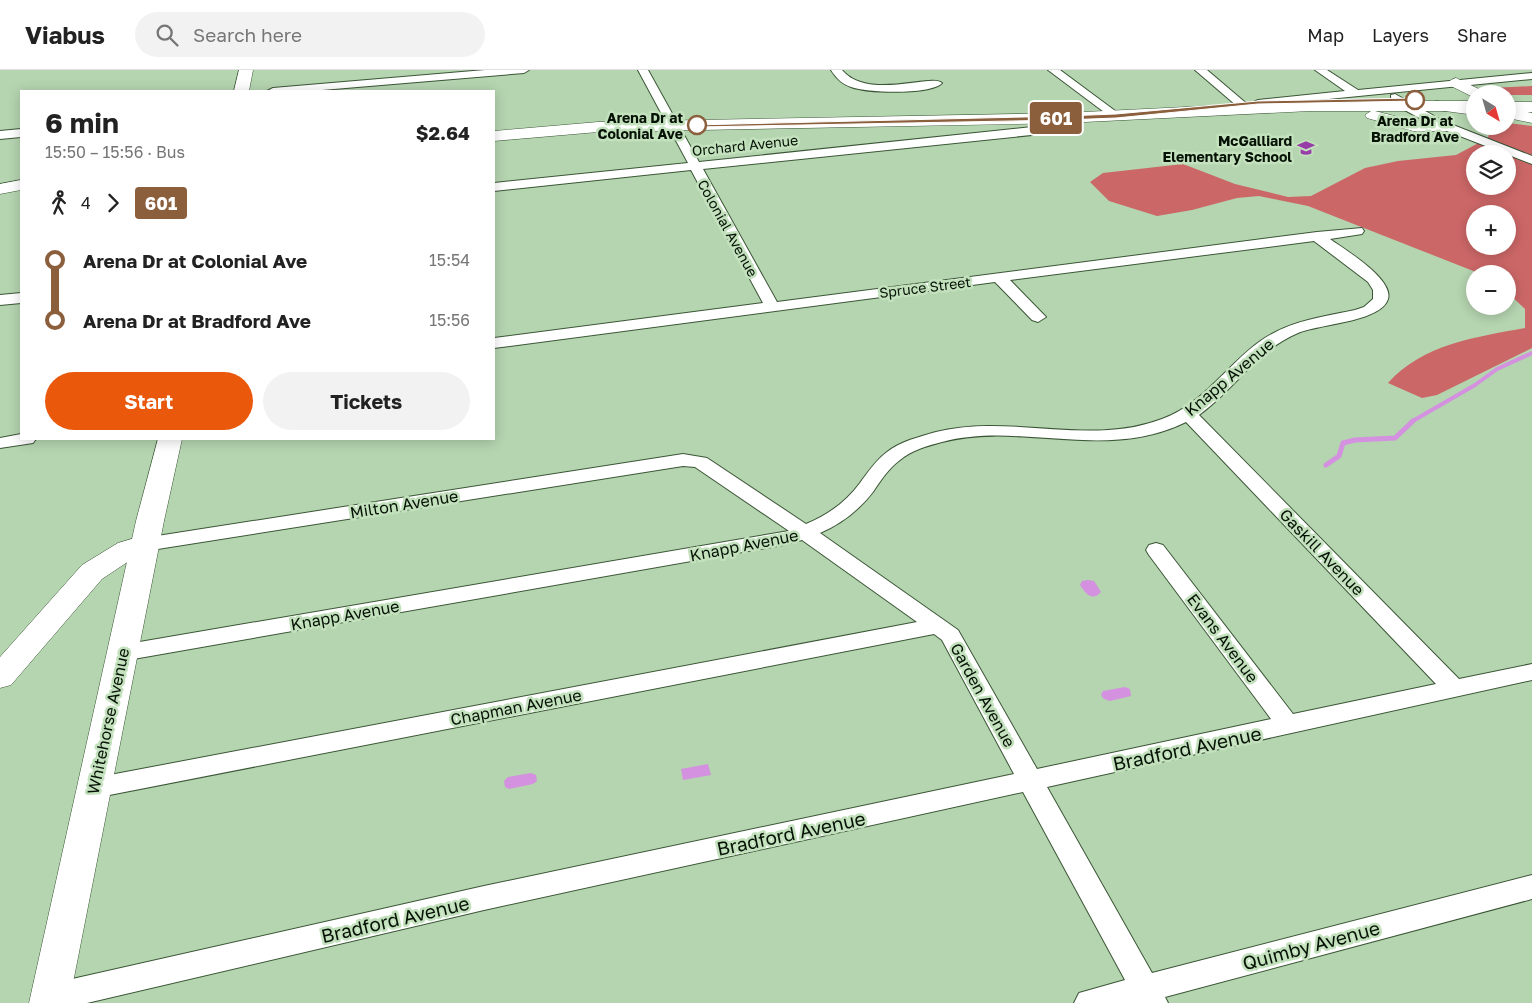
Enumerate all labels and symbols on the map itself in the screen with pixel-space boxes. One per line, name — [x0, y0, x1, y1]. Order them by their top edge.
north arrow — [1466, 85, 1516, 135]
marker: Arena Dr at Bradford Ave — [1405, 90, 1425, 110]
line badge: 601 — [1027, 102, 1085, 134]
place label: Arena Dr at Colonial Ave — [597, 109, 683, 142]
place label: Arena Dr at Bradford Ave — [1371, 112, 1459, 145]
marker: Arena Dr at Colonial Ave — [687, 115, 707, 135]
street label: Orchard Avenue — [691, 131, 799, 159]
place label: McGalliard Elementary School — [1163, 132, 1292, 165]
school or university icon: McGalliard Elementary School — [1296, 138, 1316, 158]
street label: Colonial Avenue — [694, 176, 762, 280]
street label: Spruce Street — [878, 273, 972, 301]
street label: Knapp Avenue — [1180, 334, 1278, 420]
street label: Milton Avenue — [349, 486, 459, 522]
street label: Gaskill Avenue — [1276, 504, 1368, 600]
street label: Knapp Avenue — [688, 525, 800, 565]
street label: Evans Avenue — [1183, 590, 1263, 686]
street label: Knapp Avenue — [289, 596, 401, 634]
street label: Garden Avenue — [946, 639, 1020, 751]
street label: Whitehorse Avenue — [83, 646, 133, 796]
street label: Chapman Avenue — [449, 684, 583, 730]
street label: Bradford Avenue — [1111, 721, 1263, 775]
street label: Bradford Avenue — [715, 806, 867, 860]
street label: Bradford Avenue — [319, 891, 471, 947]
street label: Quimby Avenue — [1240, 916, 1382, 974]

